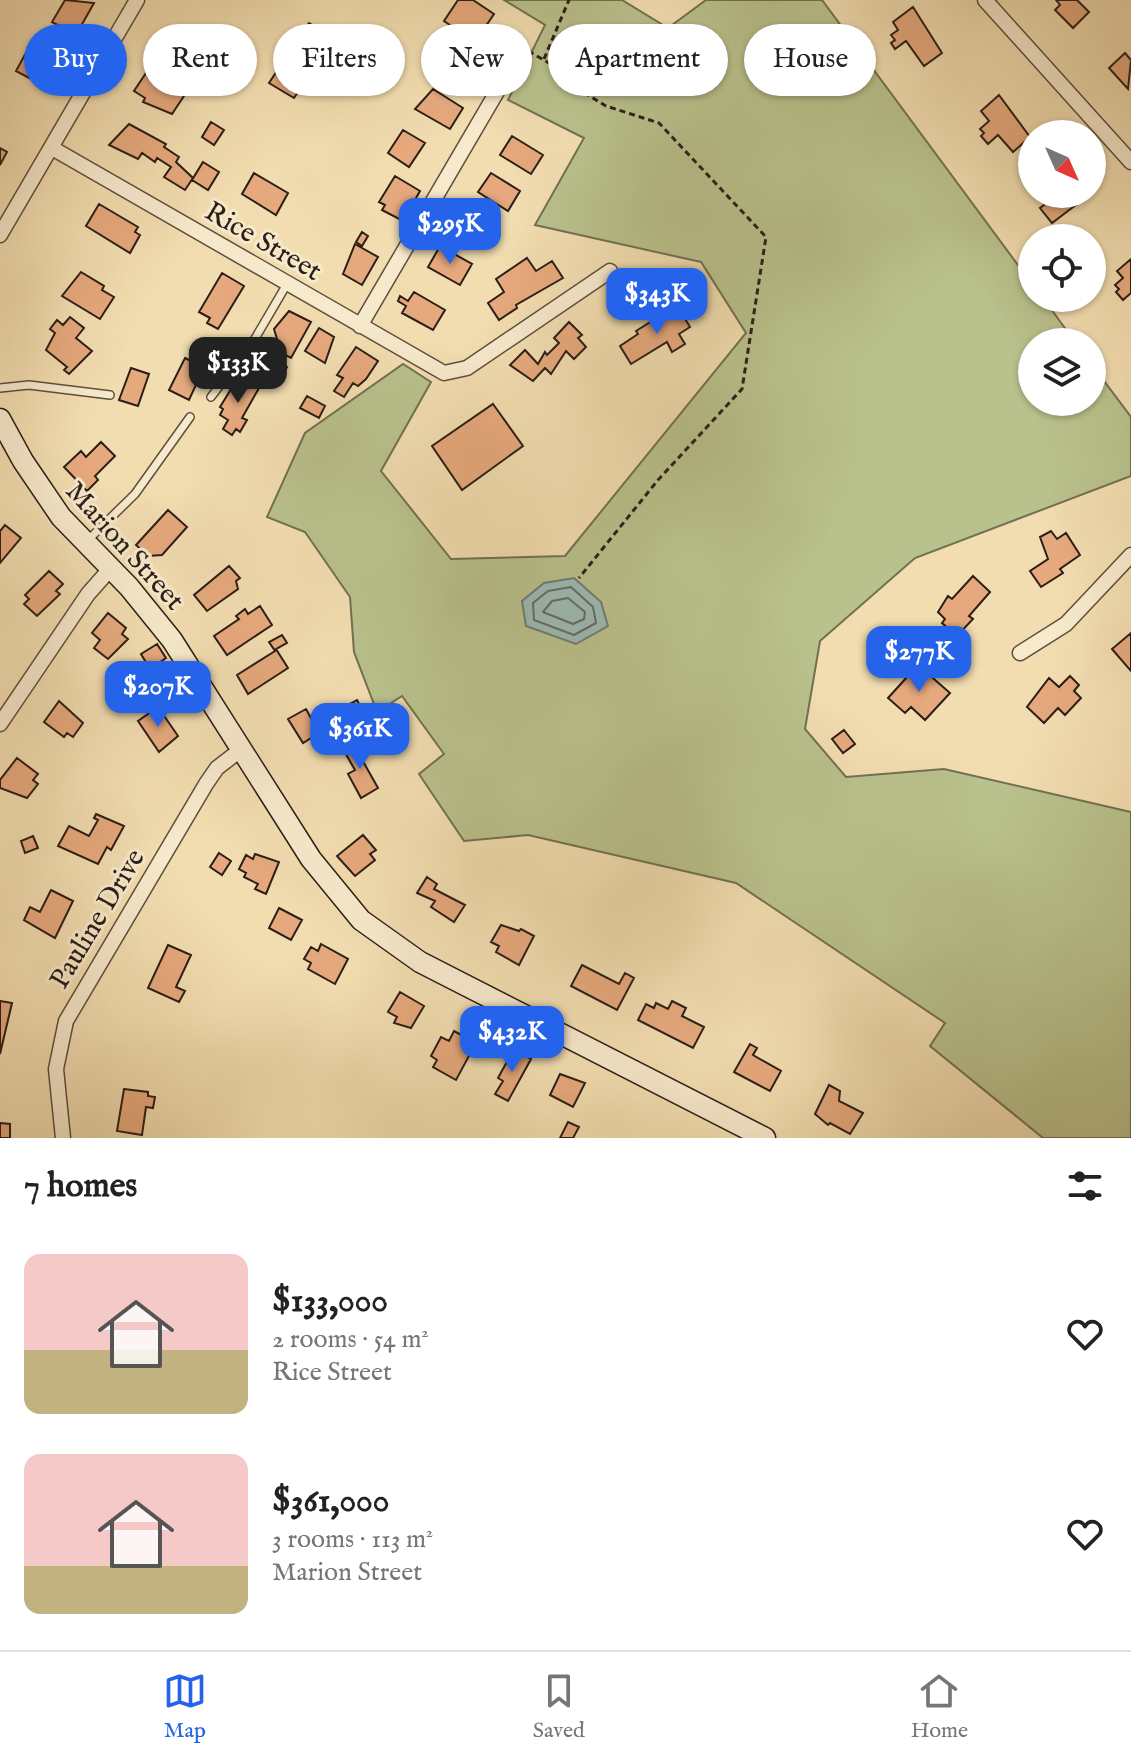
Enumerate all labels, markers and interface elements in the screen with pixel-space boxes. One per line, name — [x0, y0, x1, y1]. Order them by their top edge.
chip: Buy — [24, 24, 127, 96]
chip: Rent — [143, 24, 257, 96]
chip: Filters — [273, 24, 405, 96]
chip: New — [421, 24, 532, 96]
chip: Apartment — [548, 24, 728, 96]
chip: House — [744, 24, 876, 96]
north arrow — [1018, 120, 1106, 208]
map controls — [1018, 120, 1106, 416]
street label: Rice Street — [198, 195, 328, 290]
pin: $295K — [394, 198, 506, 266]
text: $295K — [417, 207, 483, 240]
button: locate — [1018, 224, 1106, 312]
pin: $343K — [601, 268, 713, 336]
text: $343K — [624, 277, 690, 310]
button: layers — [1018, 328, 1106, 416]
pin: $133K — [182, 337, 294, 405]
text: $133K — [207, 346, 269, 379]
street label: Marion Street — [57, 475, 191, 619]
pin: $277K — [863, 626, 975, 694]
text: $277K — [884, 635, 954, 668]
pin: $207K — [102, 661, 214, 729]
text: $207K — [123, 670, 193, 703]
pin: $361K — [304, 703, 416, 771]
text: $361K — [328, 712, 392, 745]
street label: Pauline Drive — [43, 843, 154, 996]
pin: $432K — [456, 1006, 568, 1074]
text: $432K — [478, 1015, 546, 1048]
icon: filters — [1063, 1164, 1107, 1208]
text: 7 homes — [24, 1165, 137, 1208]
text: $133,000 — [272, 1280, 388, 1323]
icon: home — [88, 1286, 184, 1382]
icon: heart — [1063, 1312, 1107, 1356]
text: 2 rooms · 54 m² — [272, 1323, 429, 1356]
text: Rice Street — [272, 1356, 392, 1389]
text: $361,000 — [272, 1480, 390, 1523]
icon: home — [88, 1486, 184, 1582]
icon: heart — [1063, 1512, 1107, 1556]
text: 3 rooms · 113 m² — [272, 1523, 433, 1556]
text: Marion Street — [272, 1556, 422, 1589]
tab: Map — [163, 1669, 207, 1745]
tab: Saved — [533, 1669, 585, 1745]
tab: Home — [911, 1669, 968, 1745]

